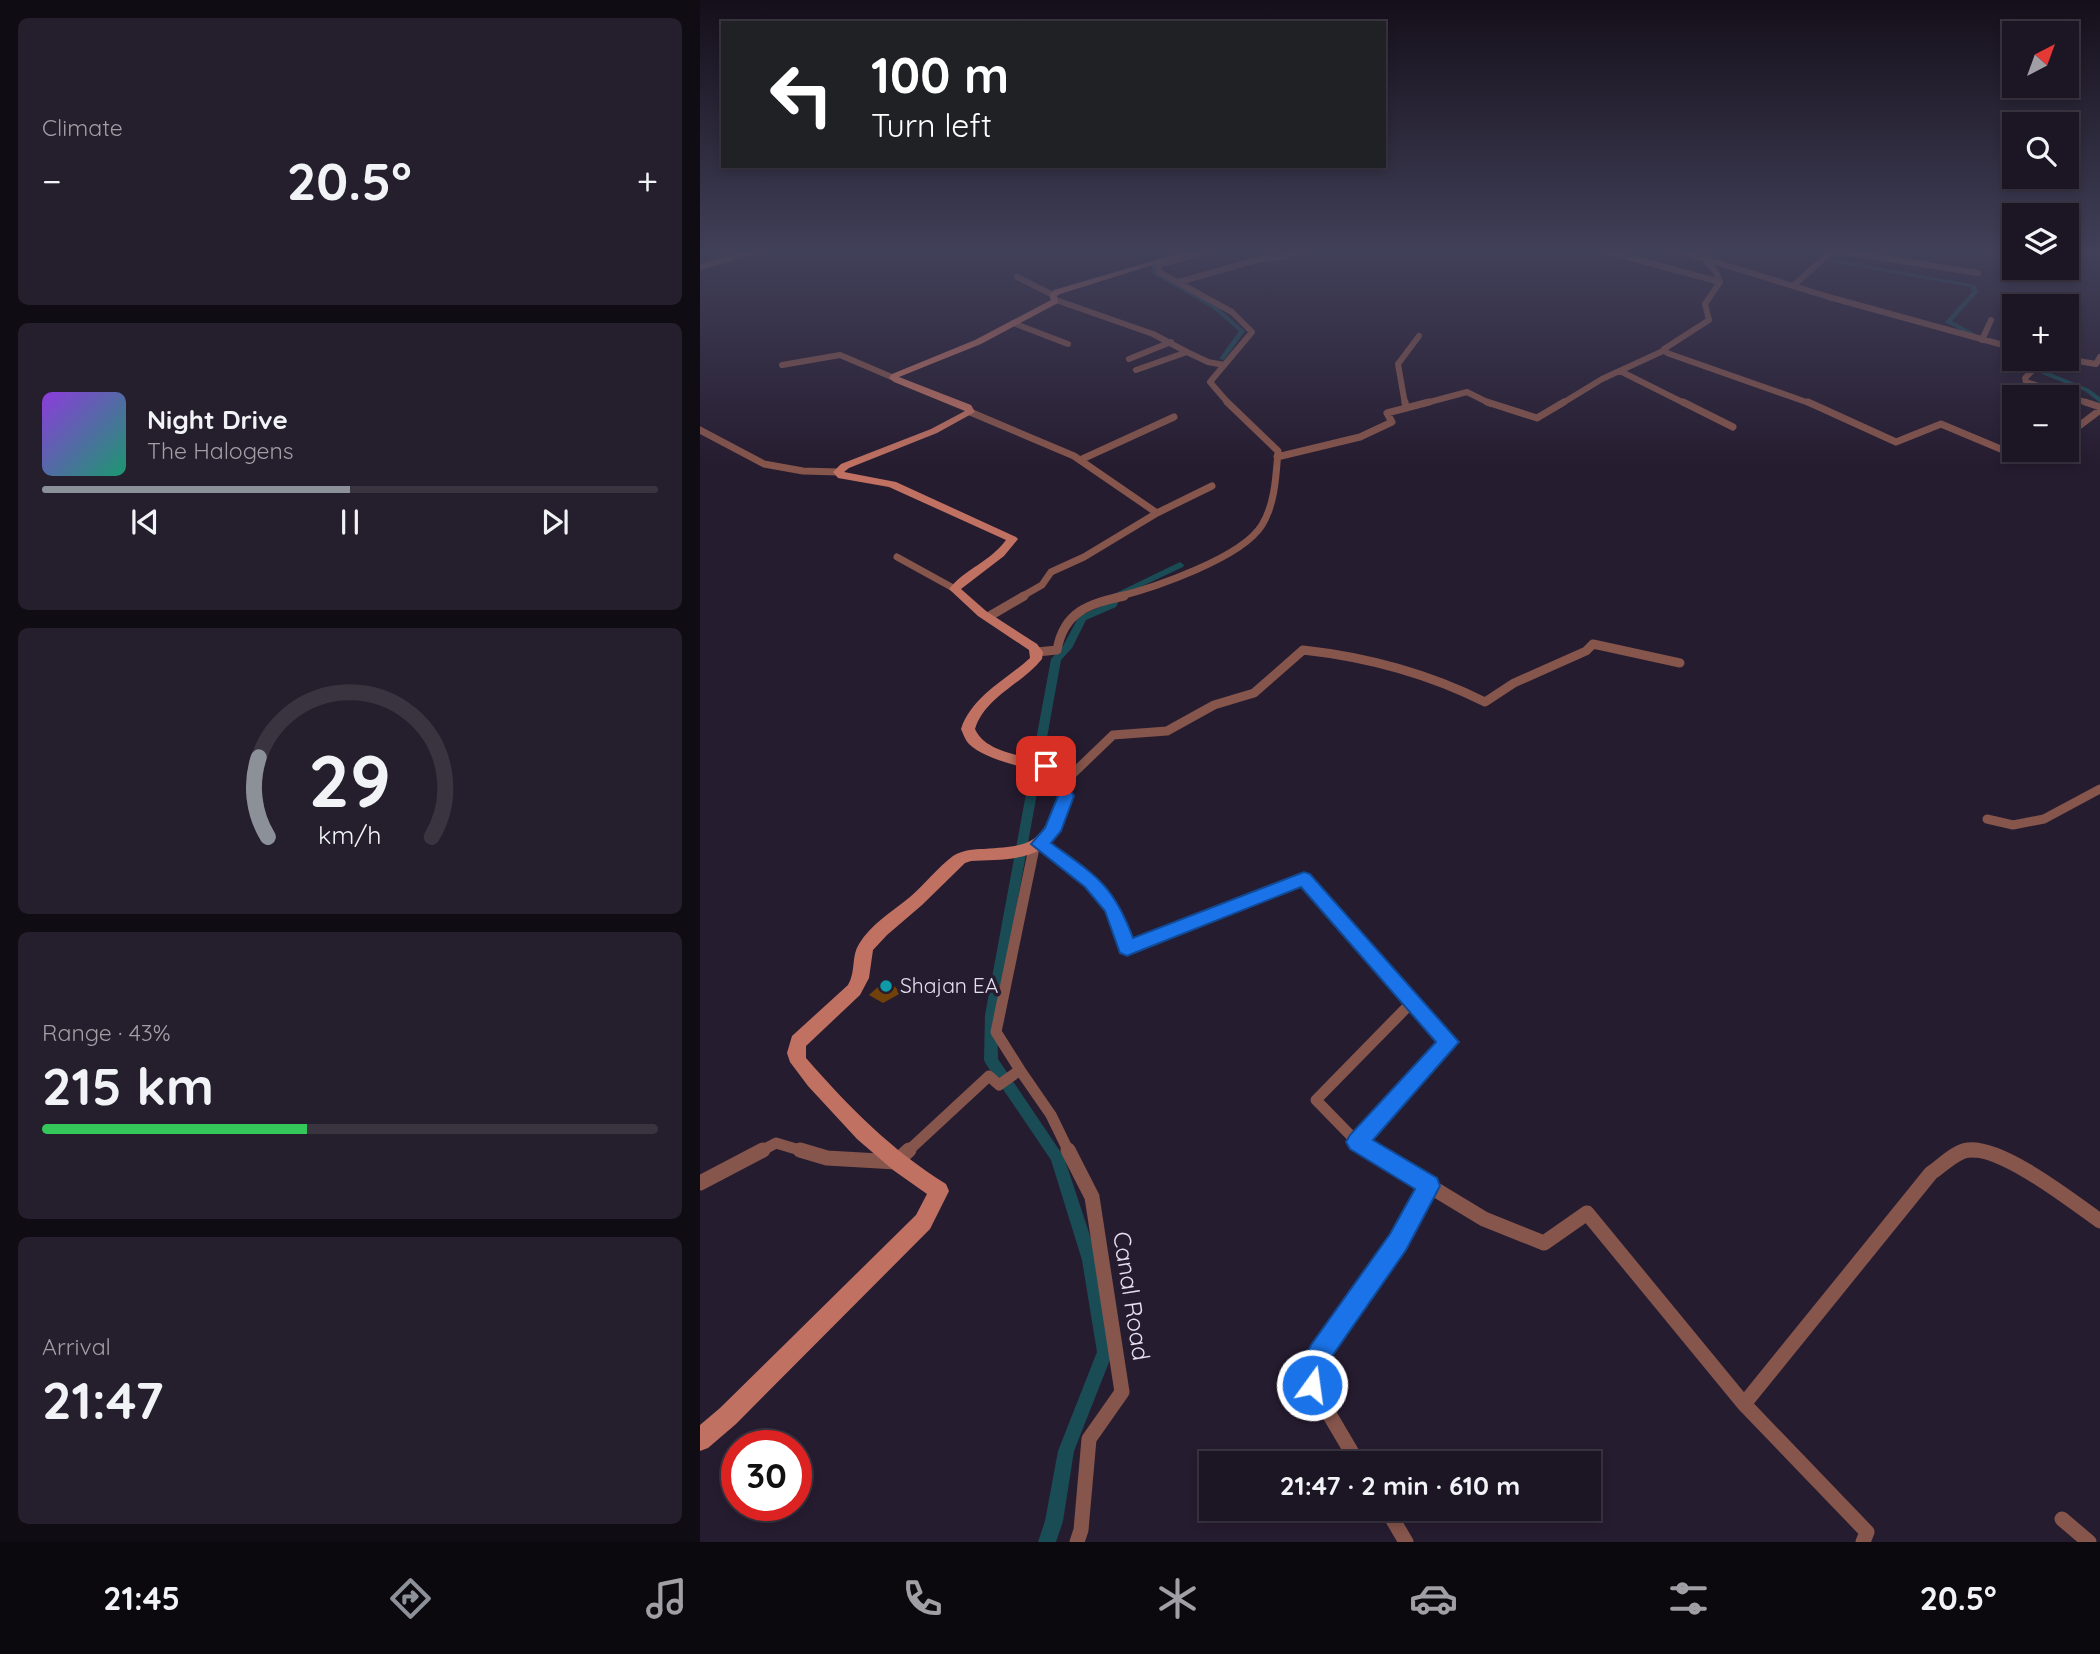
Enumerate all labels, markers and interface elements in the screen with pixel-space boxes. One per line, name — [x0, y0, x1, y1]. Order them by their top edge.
north arrow — [2002, 21, 2079, 98]
map controls — [2002, 21, 2079, 462]
text: 100 m — [871, 44, 1009, 105]
icon: left — [756, 49, 847, 140]
text: Turn left — [871, 105, 992, 145]
button: search — [2002, 112, 2079, 189]
text: Climate — [42, 113, 123, 142]
text: 20.5° — [287, 148, 412, 213]
text: − — [42, 157, 62, 205]
text: + — [637, 157, 658, 205]
button: layers — [2002, 203, 2079, 280]
button: + — [2002, 294, 2079, 371]
button: − — [2002, 385, 2079, 462]
text: Night Drive — [147, 403, 288, 436]
text: The Halogens — [147, 436, 294, 465]
icon: previous — [126, 503, 164, 541]
icon: pause — [331, 503, 369, 541]
icon: next — [536, 503, 574, 541]
text: 29 — [309, 734, 391, 825]
pin — [1016, 736, 1076, 796]
icon: arrive — [1027, 747, 1065, 785]
text: km/h — [318, 819, 382, 850]
place label: Shajan EA — [900, 972, 998, 998]
marker: Shajan EA — [878, 978, 894, 994]
text: Range · 43% — [42, 1018, 171, 1047]
text: 215 km — [42, 1053, 214, 1118]
street label: Canal Road — [1107, 1229, 1157, 1363]
text: Arrival — [42, 1332, 111, 1361]
position arrow — [1275, 1348, 1349, 1422]
text: 21:47 — [42, 1367, 164, 1432]
speed limit sign: 30 — [721, 1430, 812, 1521]
text: 21:47 · 2 min · 610 m — [1280, 1469, 1520, 1502]
icon: directions — [386, 1574, 435, 1623]
icon: music — [642, 1574, 691, 1623]
icon: phone — [898, 1574, 947, 1623]
icon: climate — [1153, 1574, 1202, 1623]
icon: car — [1409, 1574, 1458, 1623]
icon: filters — [1664, 1574, 1713, 1623]
text: 21:45 — [103, 1578, 180, 1618]
text: 20.5° — [1920, 1578, 1997, 1618]

